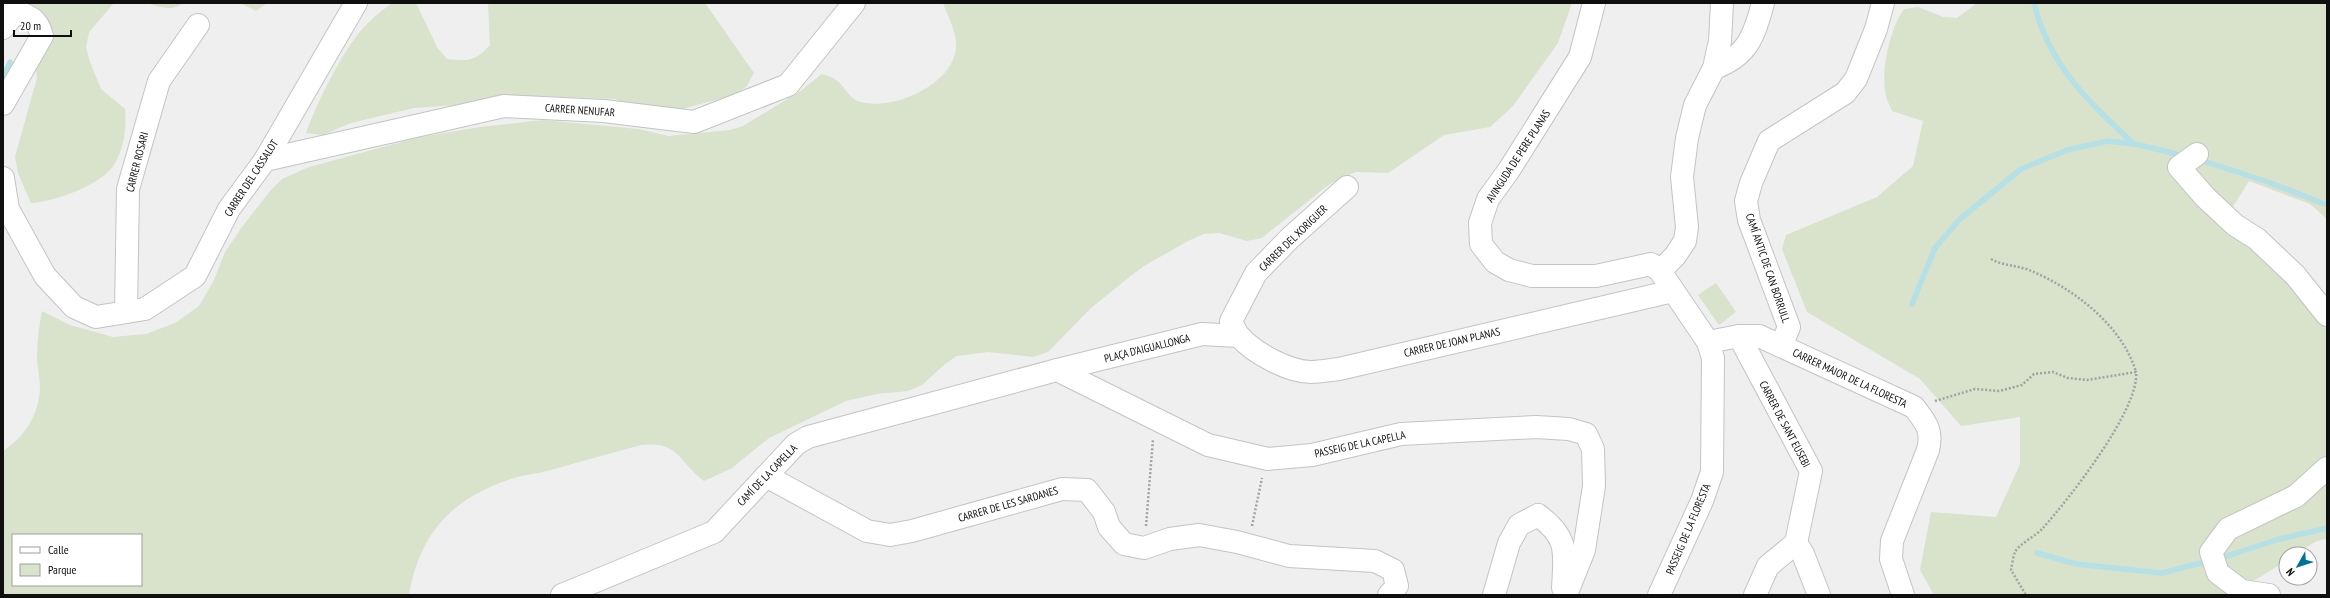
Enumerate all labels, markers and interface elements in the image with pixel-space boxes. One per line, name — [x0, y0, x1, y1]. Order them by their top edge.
scale bar — [14, 12, 71, 38]
text: 20 m — [20, 18, 41, 33]
street label: CARRER NENUFAR — [545, 101, 615, 119]
street label: AVINGUDA DE PERE PLANAS — [1483, 107, 1553, 205]
street label: CARRER ROSARI — [123, 130, 151, 194]
street label: CARRER DEL CASSALOT — [221, 137, 281, 219]
street label: CARRER DEL XORIGUER — [1256, 202, 1330, 274]
street label: CAMÍ ANTIC DE CAN BORRULL — [1743, 211, 1793, 325]
street label: CARRER DE JOAN PLANAS — [1403, 324, 1502, 360]
street label: PLAÇA D'AIGUALLONGA — [1103, 330, 1192, 365]
street label: CARRER MAJOR DE LA FLORESTA — [1791, 345, 1910, 411]
street label: CARRER DE SANT EUSEBI — [1756, 378, 1814, 470]
street label: PASSEIG DE LA CAPELLA — [1313, 427, 1408, 460]
street label: CAMÍ DE LA CAPELLA — [734, 441, 801, 509]
street label: PASSEIG DE LA FLORESTA — [1663, 481, 1714, 577]
street label: CARRER DE LES SARDANES — [956, 483, 1060, 525]
legend — [12, 534, 142, 586]
text: Calle — [48, 542, 69, 557]
north arrow — [2278, 546, 2318, 586]
text: Parque — [48, 562, 77, 577]
text: N — [2283, 566, 2298, 579]

